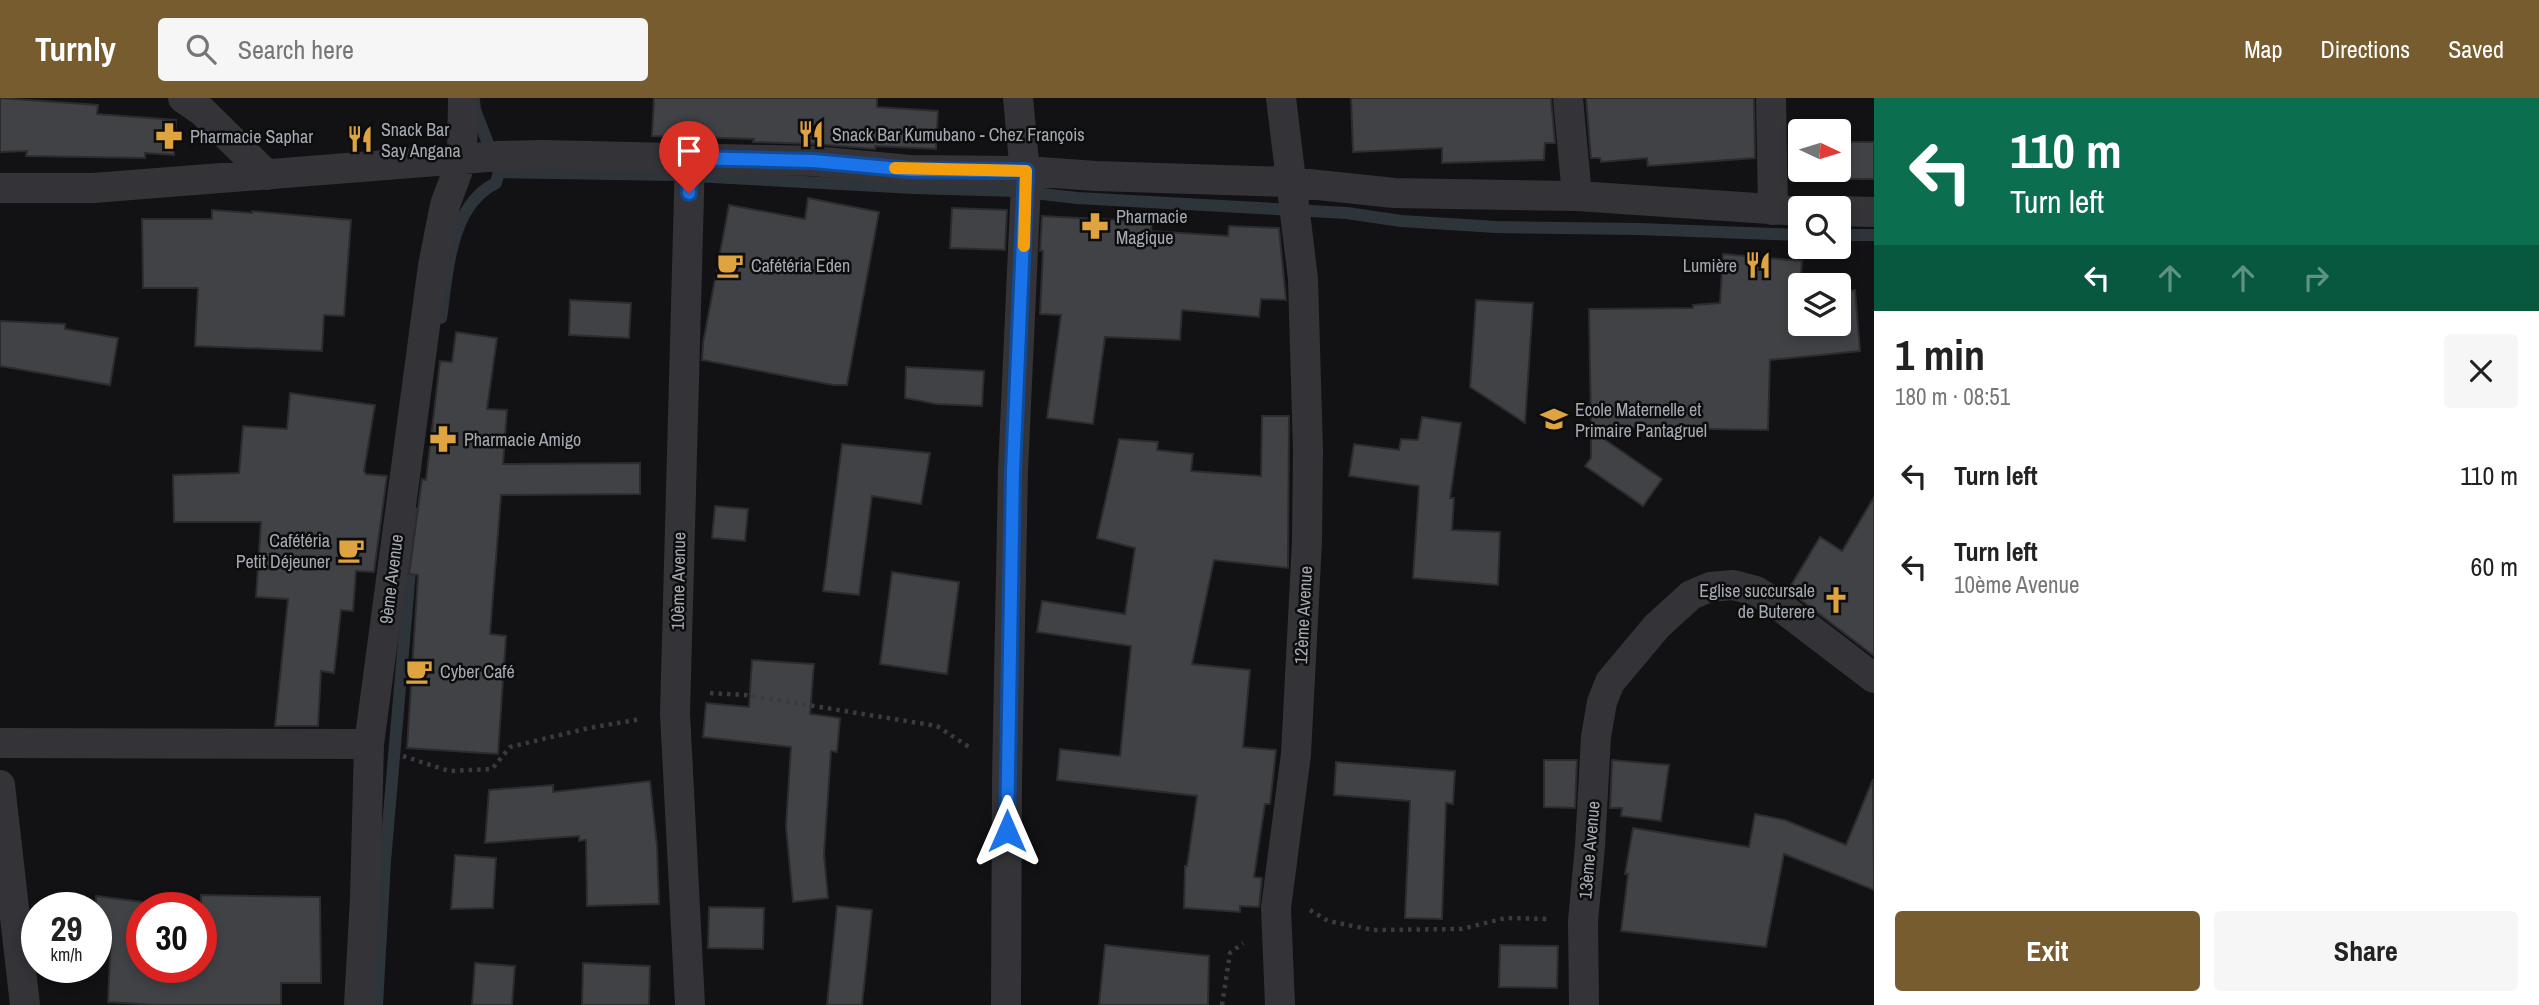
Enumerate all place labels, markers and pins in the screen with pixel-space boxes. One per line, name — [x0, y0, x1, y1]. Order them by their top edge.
place label: Snack Bar Say Angana — [381, 117, 461, 163]
restaurant icon: Snack Bar Kumubano - Chez François — [796, 119, 826, 149]
pharmacy icon: Pharmacie Saphar — [154, 121, 184, 151]
pin — [659, 121, 719, 193]
place label: Snack Bar Kumubano - Chez François — [832, 122, 1085, 147]
place label: Pharmacie Saphar — [190, 124, 313, 149]
restaurant icon: Snack Bar Say Angana — [345, 124, 375, 154]
place label: Pharmacie Magique — [1116, 204, 1187, 250]
pharmacy icon: Pharmacie Magique — [1080, 211, 1110, 241]
cafe icon: Cafétéria Eden — [715, 250, 745, 280]
restaurant icon: Lumière — [1743, 250, 1773, 280]
place label: Cafétéria Eden — [751, 253, 850, 278]
place label: Lumière — [1683, 253, 1737, 278]
place label: Ecole Maternelle et Primaire Pantagruel — [1575, 397, 1707, 443]
school or university icon: Ecole Maternelle et Primaire Pantagruel — [1539, 404, 1569, 434]
pharmacy icon: Pharmacie Amigo — [428, 424, 458, 454]
place label: Pharmacie Amigo — [464, 427, 581, 452]
place label: Cafétéria Petit Déjeuner — [236, 528, 330, 574]
cafe icon: Cafétéria Petit Déjeuner — [336, 535, 366, 565]
place label: Eglise succursale de Buterere — [1699, 578, 1815, 624]
church icon: Eglise succursale de Buterere — [1821, 585, 1851, 615]
cafe icon: Cyber Café — [404, 656, 434, 686]
place label: Cyber Café — [440, 659, 515, 684]

